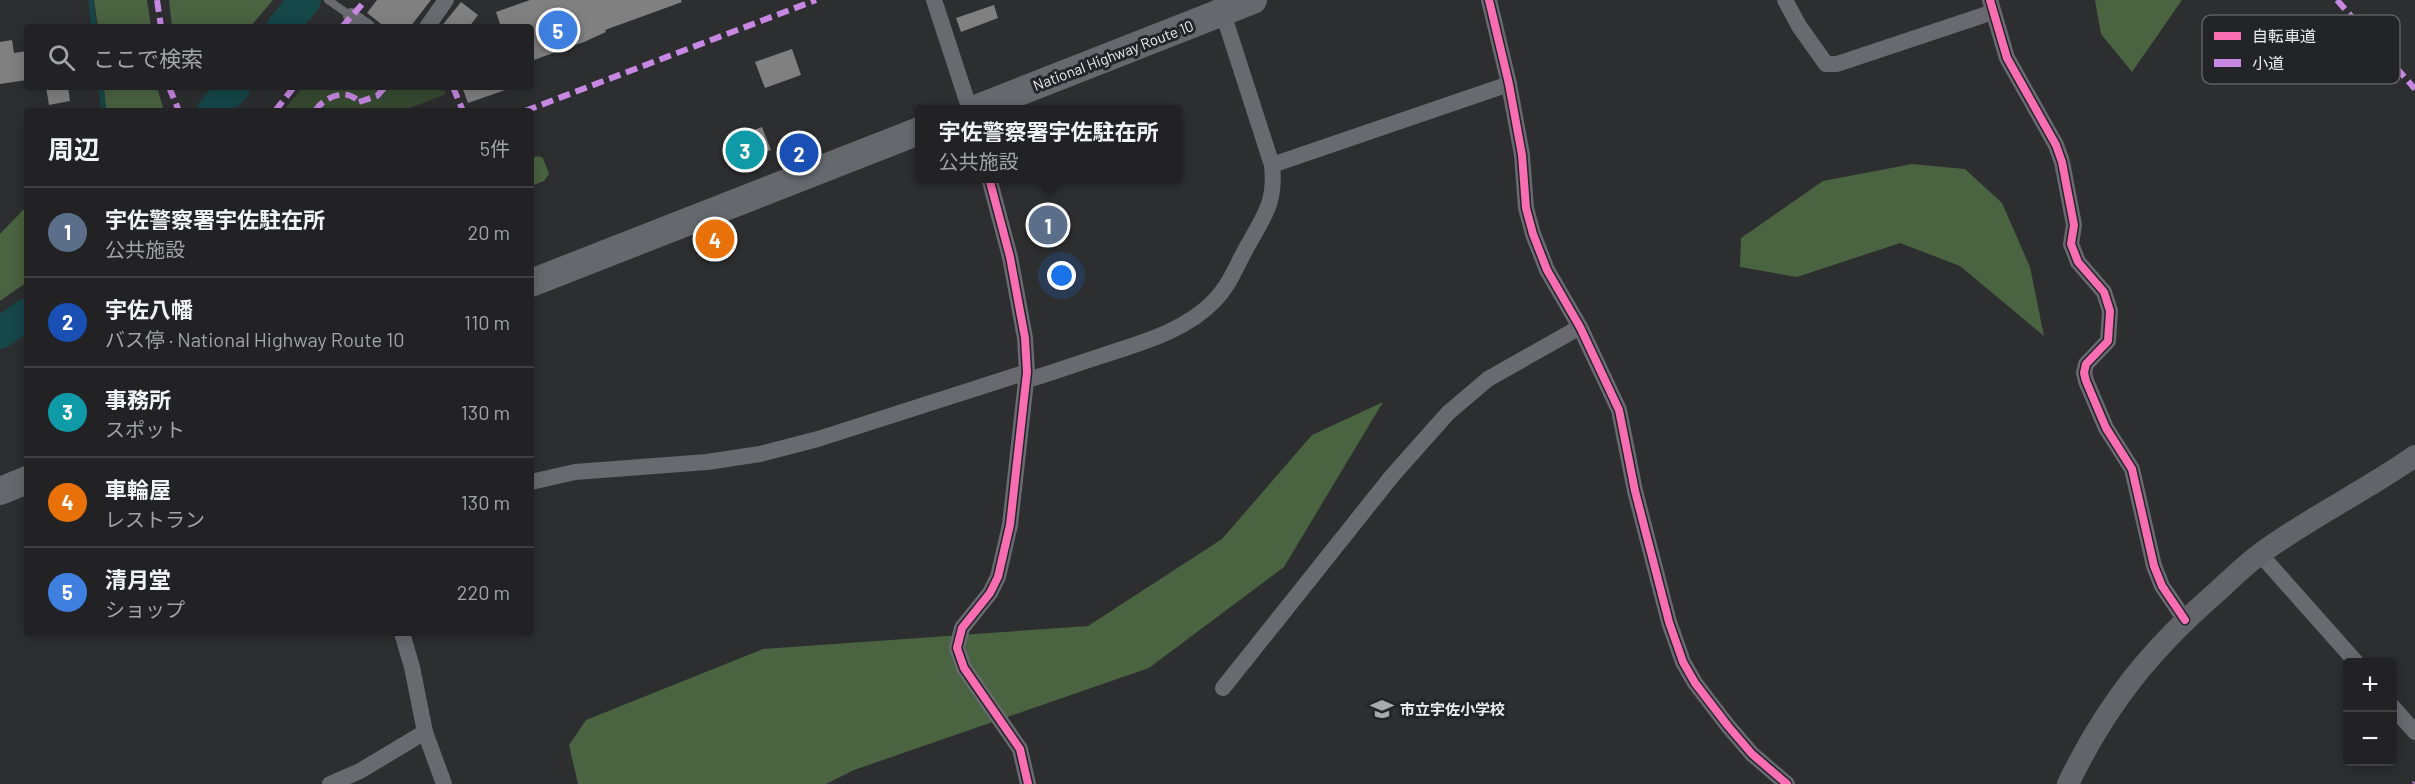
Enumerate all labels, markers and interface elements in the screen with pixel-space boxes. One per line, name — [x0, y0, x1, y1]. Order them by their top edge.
pin: 5 — [538, 8, 578, 52]
legend — [2202, 15, 2400, 84]
street label: National Highway Route 10 — [1030, 16, 1196, 94]
search box — [24, 24, 534, 90]
text: 自転車道 — [2252, 26, 2316, 45]
icon: search — [45, 41, 78, 74]
text: ここで検索 — [93, 45, 203, 71]
text: 小道 — [2252, 53, 2284, 72]
popup — [915, 105, 1182, 183]
text: 宇佐警察署宇佐駐在所 — [938, 118, 1159, 144]
pin: 3 — [726, 128, 764, 172]
pin: 2 — [780, 130, 818, 176]
text: 周辺 — [48, 133, 100, 164]
text: 5件 — [480, 136, 510, 160]
text: 公共施設 — [938, 149, 1018, 173]
pin: 1 — [1028, 202, 1068, 248]
text: 宇佐警察署宇佐駐在所 — [105, 206, 325, 232]
pin: 4 — [696, 216, 734, 262]
text: 1 — [64, 220, 71, 244]
text: 20 m — [467, 220, 510, 244]
text: 公共施設 — [105, 237, 185, 261]
your location — [1047, 261, 1076, 290]
text: 宇佐八幡 — [105, 296, 193, 322]
text: 2 — [62, 310, 73, 334]
text: 110 m — [464, 310, 510, 334]
text: バス停 · National Highway Route 10 — [105, 327, 404, 351]
text: 事務所 — [105, 386, 171, 412]
text: 3 — [62, 400, 73, 424]
text: 130 m — [461, 400, 510, 424]
text: スポット — [105, 417, 185, 441]
text: 車輪屋 — [105, 476, 171, 502]
text: 4 — [61, 490, 74, 514]
text: 130 m — [461, 490, 510, 514]
text: レストラン — [105, 507, 205, 531]
text: 清月堂 — [105, 566, 171, 592]
text: 5 — [62, 580, 73, 604]
text: 220 m — [457, 580, 510, 604]
text: ショップ — [105, 597, 185, 621]
map controls — [2343, 658, 2397, 766]
button: + — [2343, 658, 2397, 712]
school or university icon: 市立宇佐小学校 — [1369, 696, 1395, 722]
place label: 市立宇佐小学校 — [1400, 700, 1505, 718]
button: − — [2343, 712, 2397, 766]

